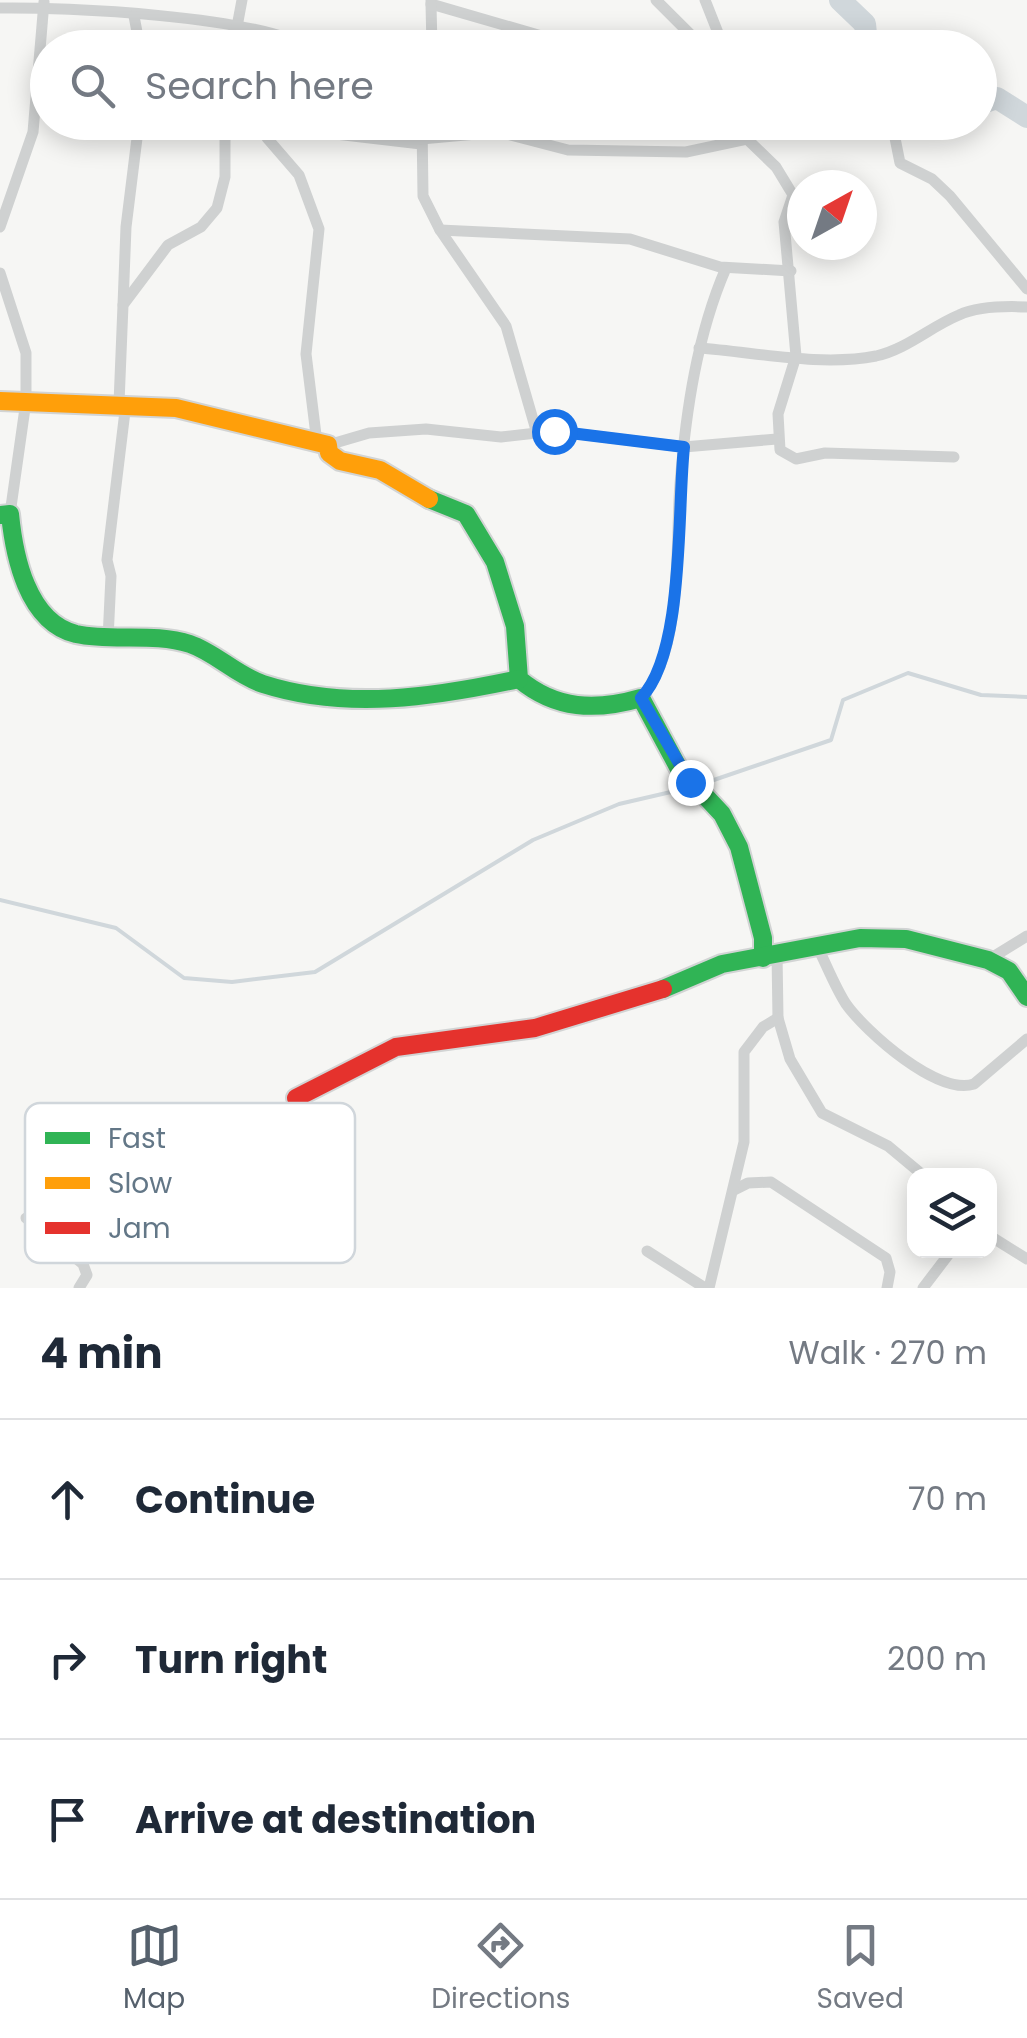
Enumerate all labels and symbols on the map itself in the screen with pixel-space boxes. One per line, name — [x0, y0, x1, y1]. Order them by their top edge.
north arrow — [787, 170, 877, 260]
route start — [532, 409, 578, 455]
route end — [668, 760, 714, 806]
legend — [25, 1103, 355, 1263]
text: Fast — [108, 1119, 166, 1158]
text: Slow — [108, 1164, 172, 1203]
text: Jam — [108, 1209, 171, 1248]

